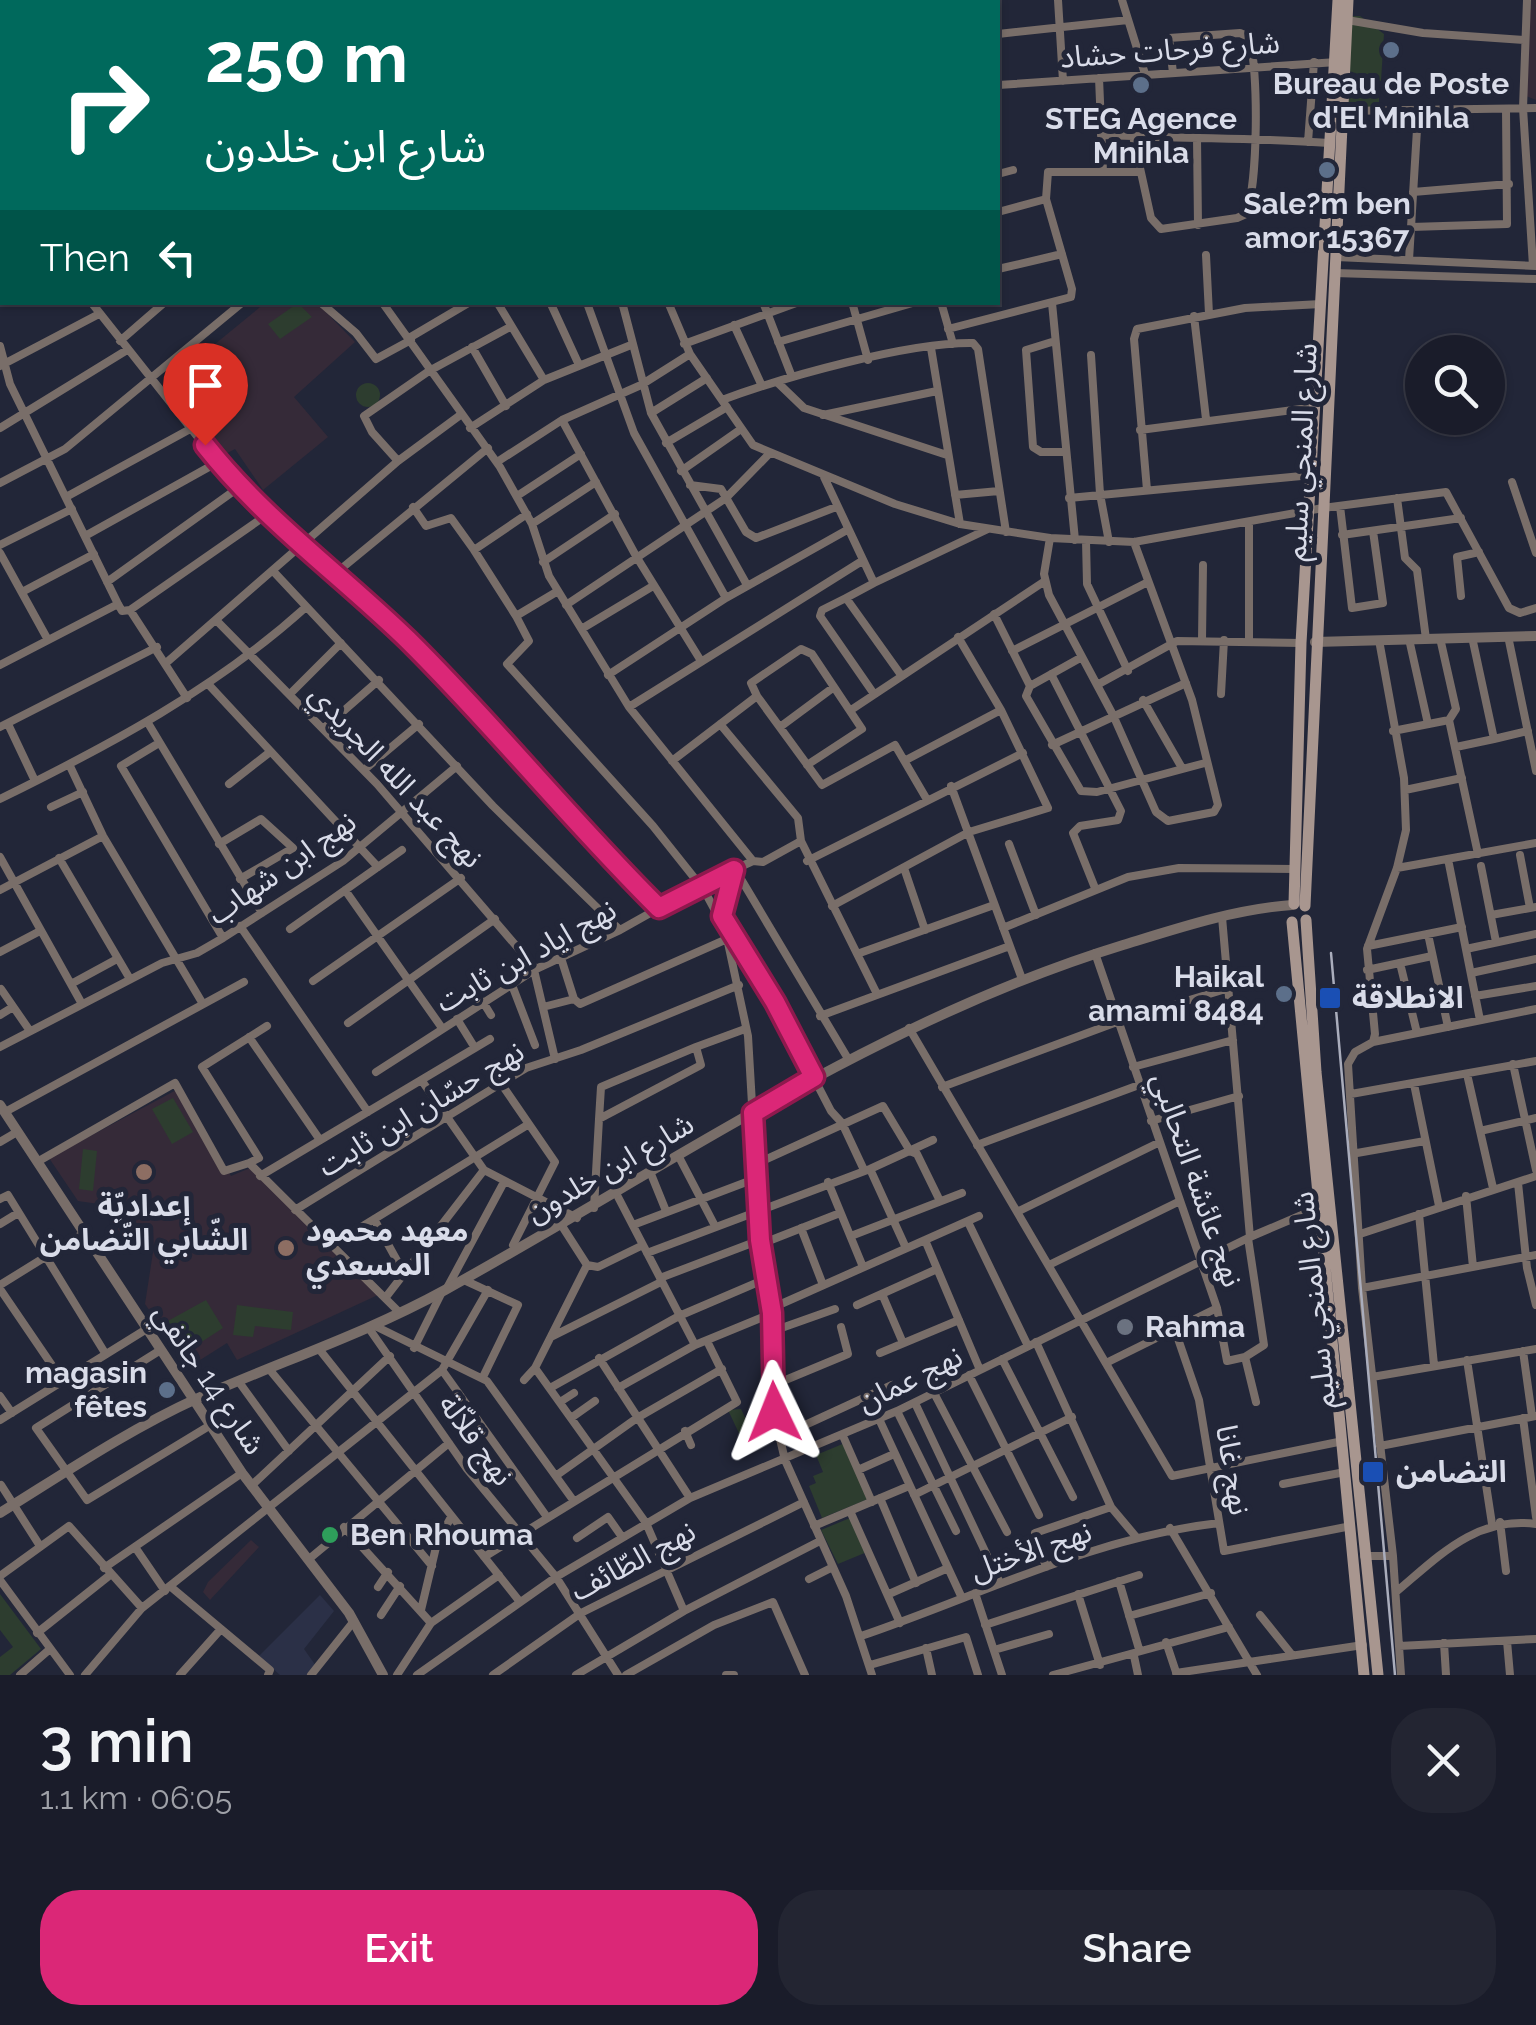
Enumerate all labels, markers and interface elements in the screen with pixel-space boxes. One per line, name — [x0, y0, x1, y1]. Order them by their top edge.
text: 250 m — [205, 16, 408, 98]
street label: شارع فرحات حشاد — [1059, 24, 1281, 80]
marker: Bureau de Poste d'El Mnihla — [1380, 39, 1402, 61]
icon: right — [40, 40, 170, 170]
place label: Bureau de Poste d'El Mnihla — [1273, 66, 1509, 135]
marker: STEG Agence Mnihla — [1130, 74, 1152, 96]
place label: STEG Agence Mnihla — [1045, 101, 1237, 170]
text: شارع ابن خلدون — [205, 120, 486, 173]
marker: Sale?m ben amor 15367 — [1316, 159, 1338, 181]
place label: Sale?m ben amor 15367 — [1243, 186, 1411, 255]
icon: left — [150, 230, 205, 285]
text: Then — [40, 235, 130, 280]
map controls — [1405, 335, 1505, 435]
button: search — [1405, 335, 1505, 435]
street label: شارع المنجي سليم — [1277, 342, 1330, 562]
pin — [163, 343, 248, 446]
icon: arrive — [178, 358, 233, 413]
street label: نهج عبد الله الجريدي — [298, 677, 490, 879]
street label: نهج ابن شهاب — [201, 804, 365, 935]
street label: نهج اياد ابن ثابت — [430, 892, 624, 1024]
place label: Haikal amami 8484 — [1088, 959, 1264, 1028]
place label: الانطلاقة — [1352, 980, 1464, 1015]
marker: Haikal amami 8484 — [1273, 983, 1295, 1005]
marker: الانطلاقة — [1317, 985, 1343, 1011]
street label: نهج حسّان ابن ثابت — [312, 1033, 533, 1188]
street label: نهج عائشة التحالبي — [1139, 1068, 1251, 1293]
street label: شارع ابن خلدون — [520, 1106, 702, 1234]
marker: إعداديّة الشّابي التّضامن — [133, 1161, 155, 1183]
place label: إعداديّة الشّابي التّضامن — [40, 1188, 248, 1264]
street label: شارع المنجي سليم — [1285, 1189, 1348, 1410]
place label: معهد محمود المسعدي — [306, 1213, 469, 1289]
marker: معهد محمود المسعدي — [275, 1237, 297, 1259]
street label: شارع 14 جانفي — [141, 1297, 273, 1464]
place label: Rahma — [1145, 1309, 1245, 1344]
marker: Rahma — [1114, 1316, 1136, 1338]
street label: نهج عمان — [852, 1338, 970, 1423]
place label: magasin fêtes — [25, 1355, 147, 1424]
position arrow — [722, 1360, 826, 1464]
marker: magasin fêtes — [156, 1379, 178, 1401]
street label: نهج قلاّلة — [428, 1387, 521, 1495]
street label: نهج غانا — [1204, 1422, 1258, 1518]
place label: التضامن — [1396, 1454, 1507, 1489]
marker: التضامن — [1360, 1459, 1386, 1485]
street label: نهج الطّائف — [564, 1513, 704, 1612]
street label: نهج الأختل — [966, 1514, 1098, 1592]
place label: Ben Rhouma — [350, 1517, 533, 1552]
marker: Ben Rhouma — [319, 1524, 341, 1546]
text: 3 min — [40, 1706, 194, 1776]
button: close — [1391, 1708, 1496, 1813]
text: 1.1 km · 06:05 — [40, 1779, 232, 1816]
button: Exit — [40, 1890, 758, 2005]
button: Share — [778, 1890, 1496, 2005]

